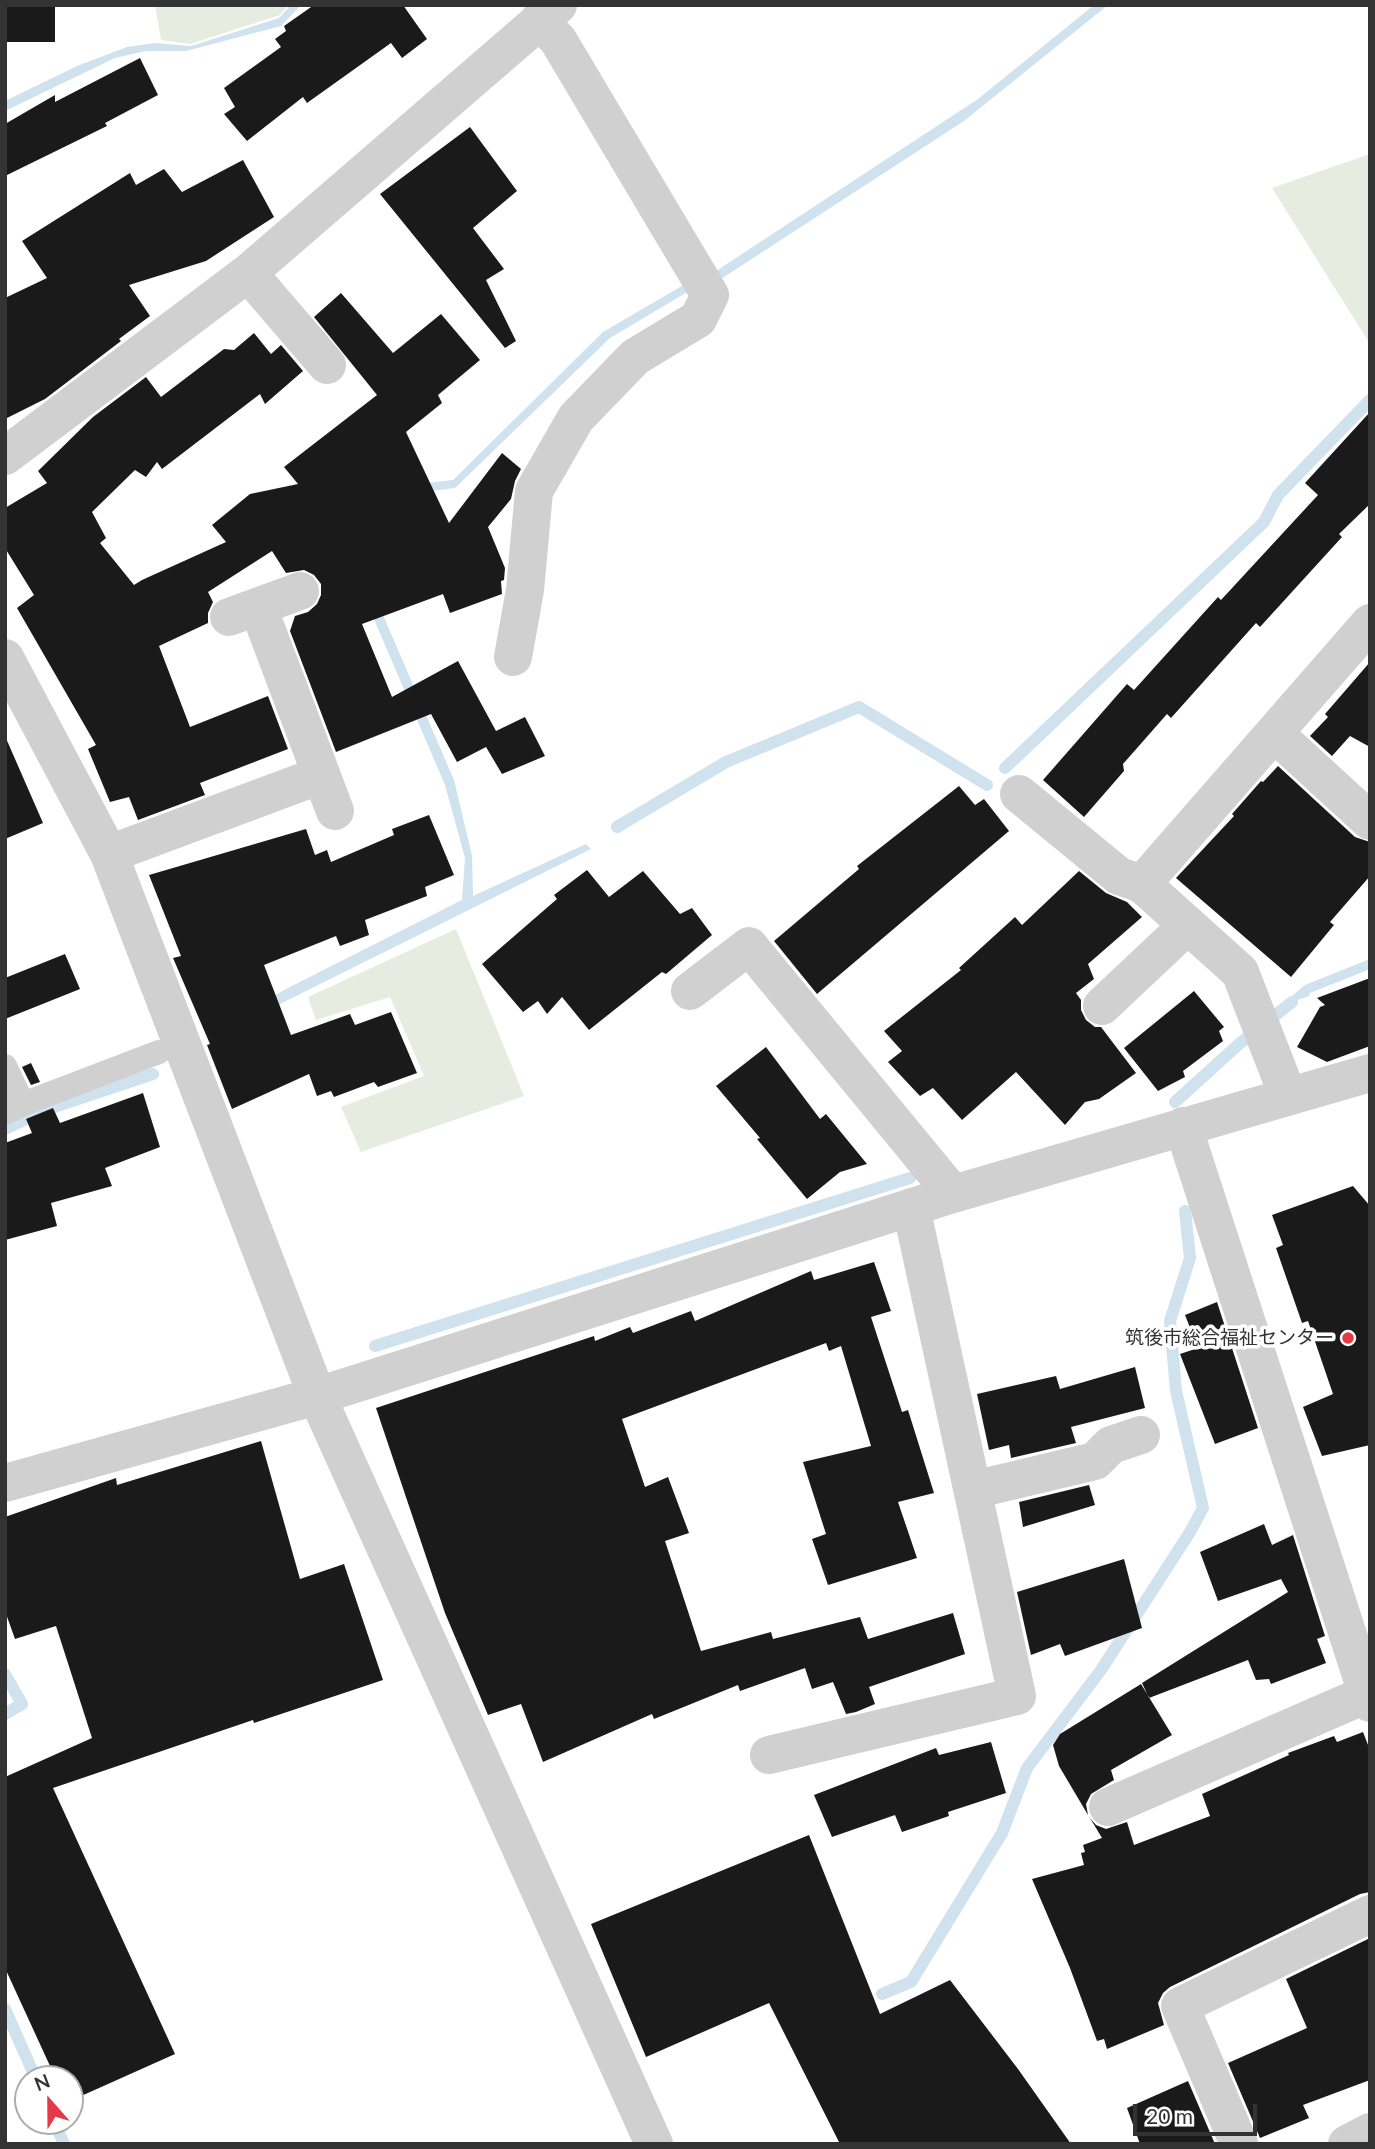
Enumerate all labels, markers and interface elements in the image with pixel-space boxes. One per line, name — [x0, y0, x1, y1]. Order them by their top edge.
place label: 筑後市総合福祉センター — [1125, 1327, 1334, 1349]
marker: 筑後市総合福祉センター — [1340, 1330, 1356, 1346]
north arrow — [14, 2065, 84, 2135]
text: N — [31, 2068, 53, 2095]
scale bar — [1137, 2090, 1261, 2134]
text: 20 m — [1146, 2103, 1193, 2128]

